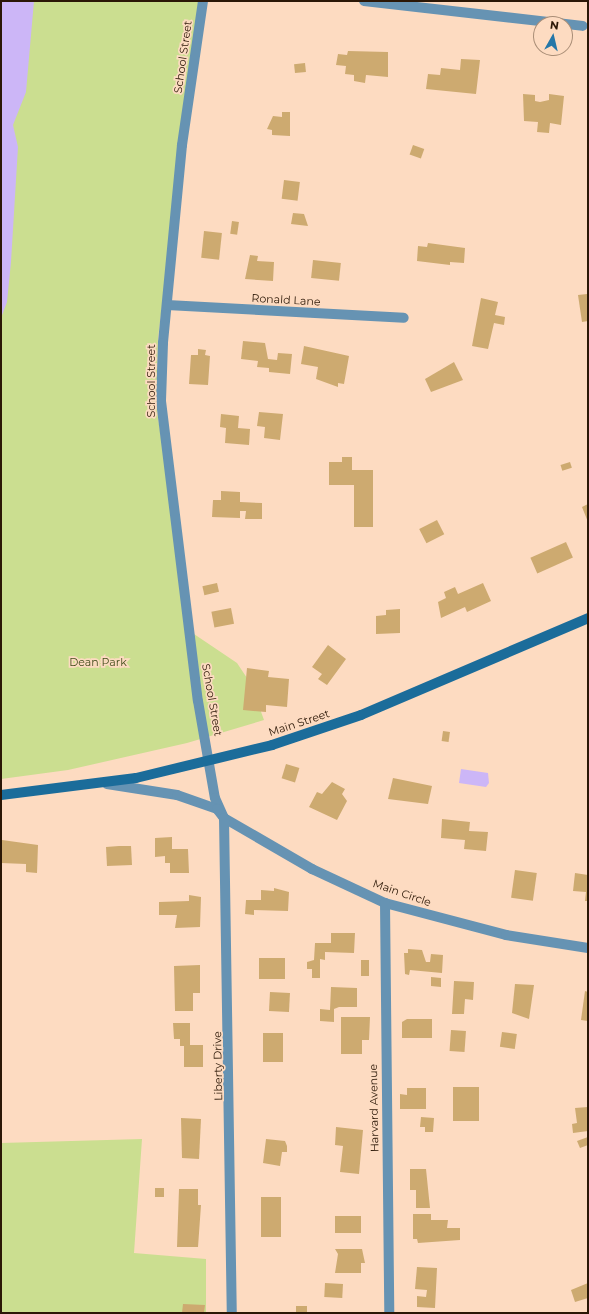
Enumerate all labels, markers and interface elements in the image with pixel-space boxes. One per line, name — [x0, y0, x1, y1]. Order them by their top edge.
north arrow — [533, 16, 573, 56]
text: N — [549, 18, 560, 33]
street label: School Street — [171, 20, 195, 94]
street label: Ronald Lane — [251, 292, 321, 308]
street label: School Street — [144, 344, 158, 418]
park label: Dean Park — [69, 655, 127, 669]
street label: School Street — [199, 663, 225, 737]
street label: Main Street — [267, 707, 331, 739]
street label: Main Circle — [371, 877, 433, 909]
street label: Liberty Drive — [211, 1031, 225, 1101]
street label: Harvard Avenue — [367, 1064, 381, 1152]

